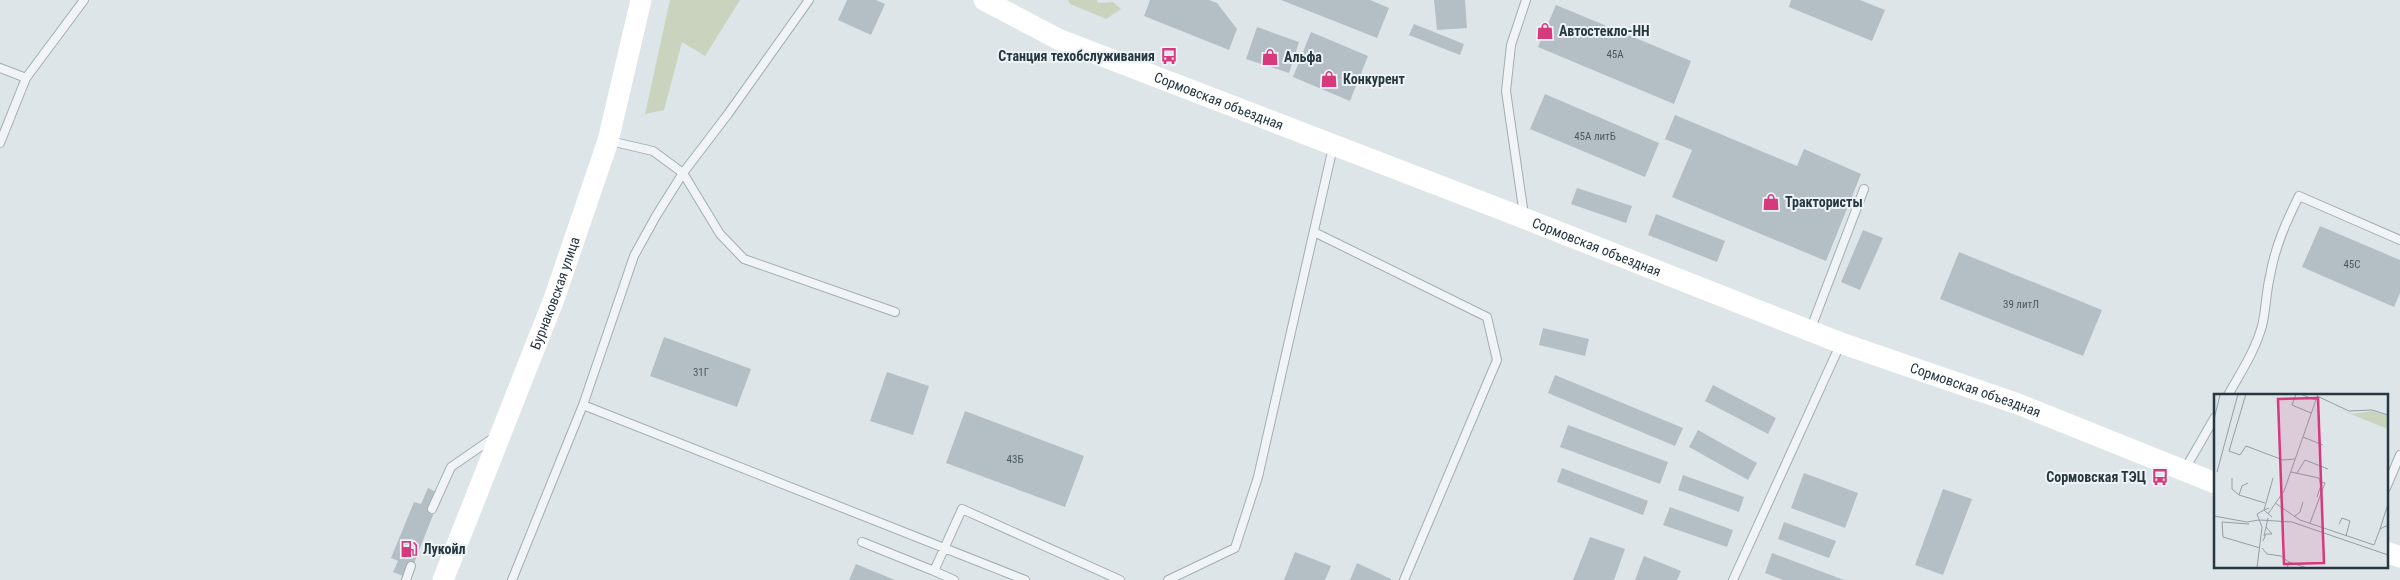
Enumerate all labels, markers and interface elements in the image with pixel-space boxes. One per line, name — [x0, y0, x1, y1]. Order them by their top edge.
shop icon: Автостекло-НН — [1535, 21, 1555, 41]
place label: Автостекло-НН — [1559, 23, 1650, 39]
bus stop icon: Станция техобслуживания — [1159, 46, 1179, 66]
shop icon: Альфа — [1260, 47, 1280, 67]
place label: Станция техобслуживания — [998, 48, 1155, 64]
house number: 45А — [1606, 48, 1624, 61]
place label: Альфа — [1284, 49, 1322, 65]
street label: Сормовская объездная — [1152, 69, 1286, 133]
shop icon: Конкурент — [1319, 69, 1339, 89]
place label: Конкурент — [1343, 71, 1406, 87]
house number: 45А литБ — [1574, 130, 1616, 143]
shop icon: Трактористы — [1761, 192, 1781, 212]
place label: Трактористы — [1785, 194, 1863, 210]
street label: Сормовская объездная — [1530, 214, 1663, 279]
street label: Бурнаковская улица — [527, 235, 583, 352]
house number: 45С — [2343, 258, 2361, 271]
house number: 39 литЛ — [2003, 298, 2039, 311]
street label: Сормовская объездная — [1908, 359, 2043, 420]
house number: 31Г — [693, 366, 709, 379]
inset map — [2214, 394, 2388, 568]
house number: 43Б — [1007, 453, 1023, 466]
bus stop icon: Сормовская ТЭЦ — [2150, 467, 2170, 487]
place label: Сормовская ТЭЦ — [2046, 469, 2146, 485]
fuel station icon: Лукойл — [399, 539, 419, 559]
place label: Лукойл — [423, 541, 465, 557]

